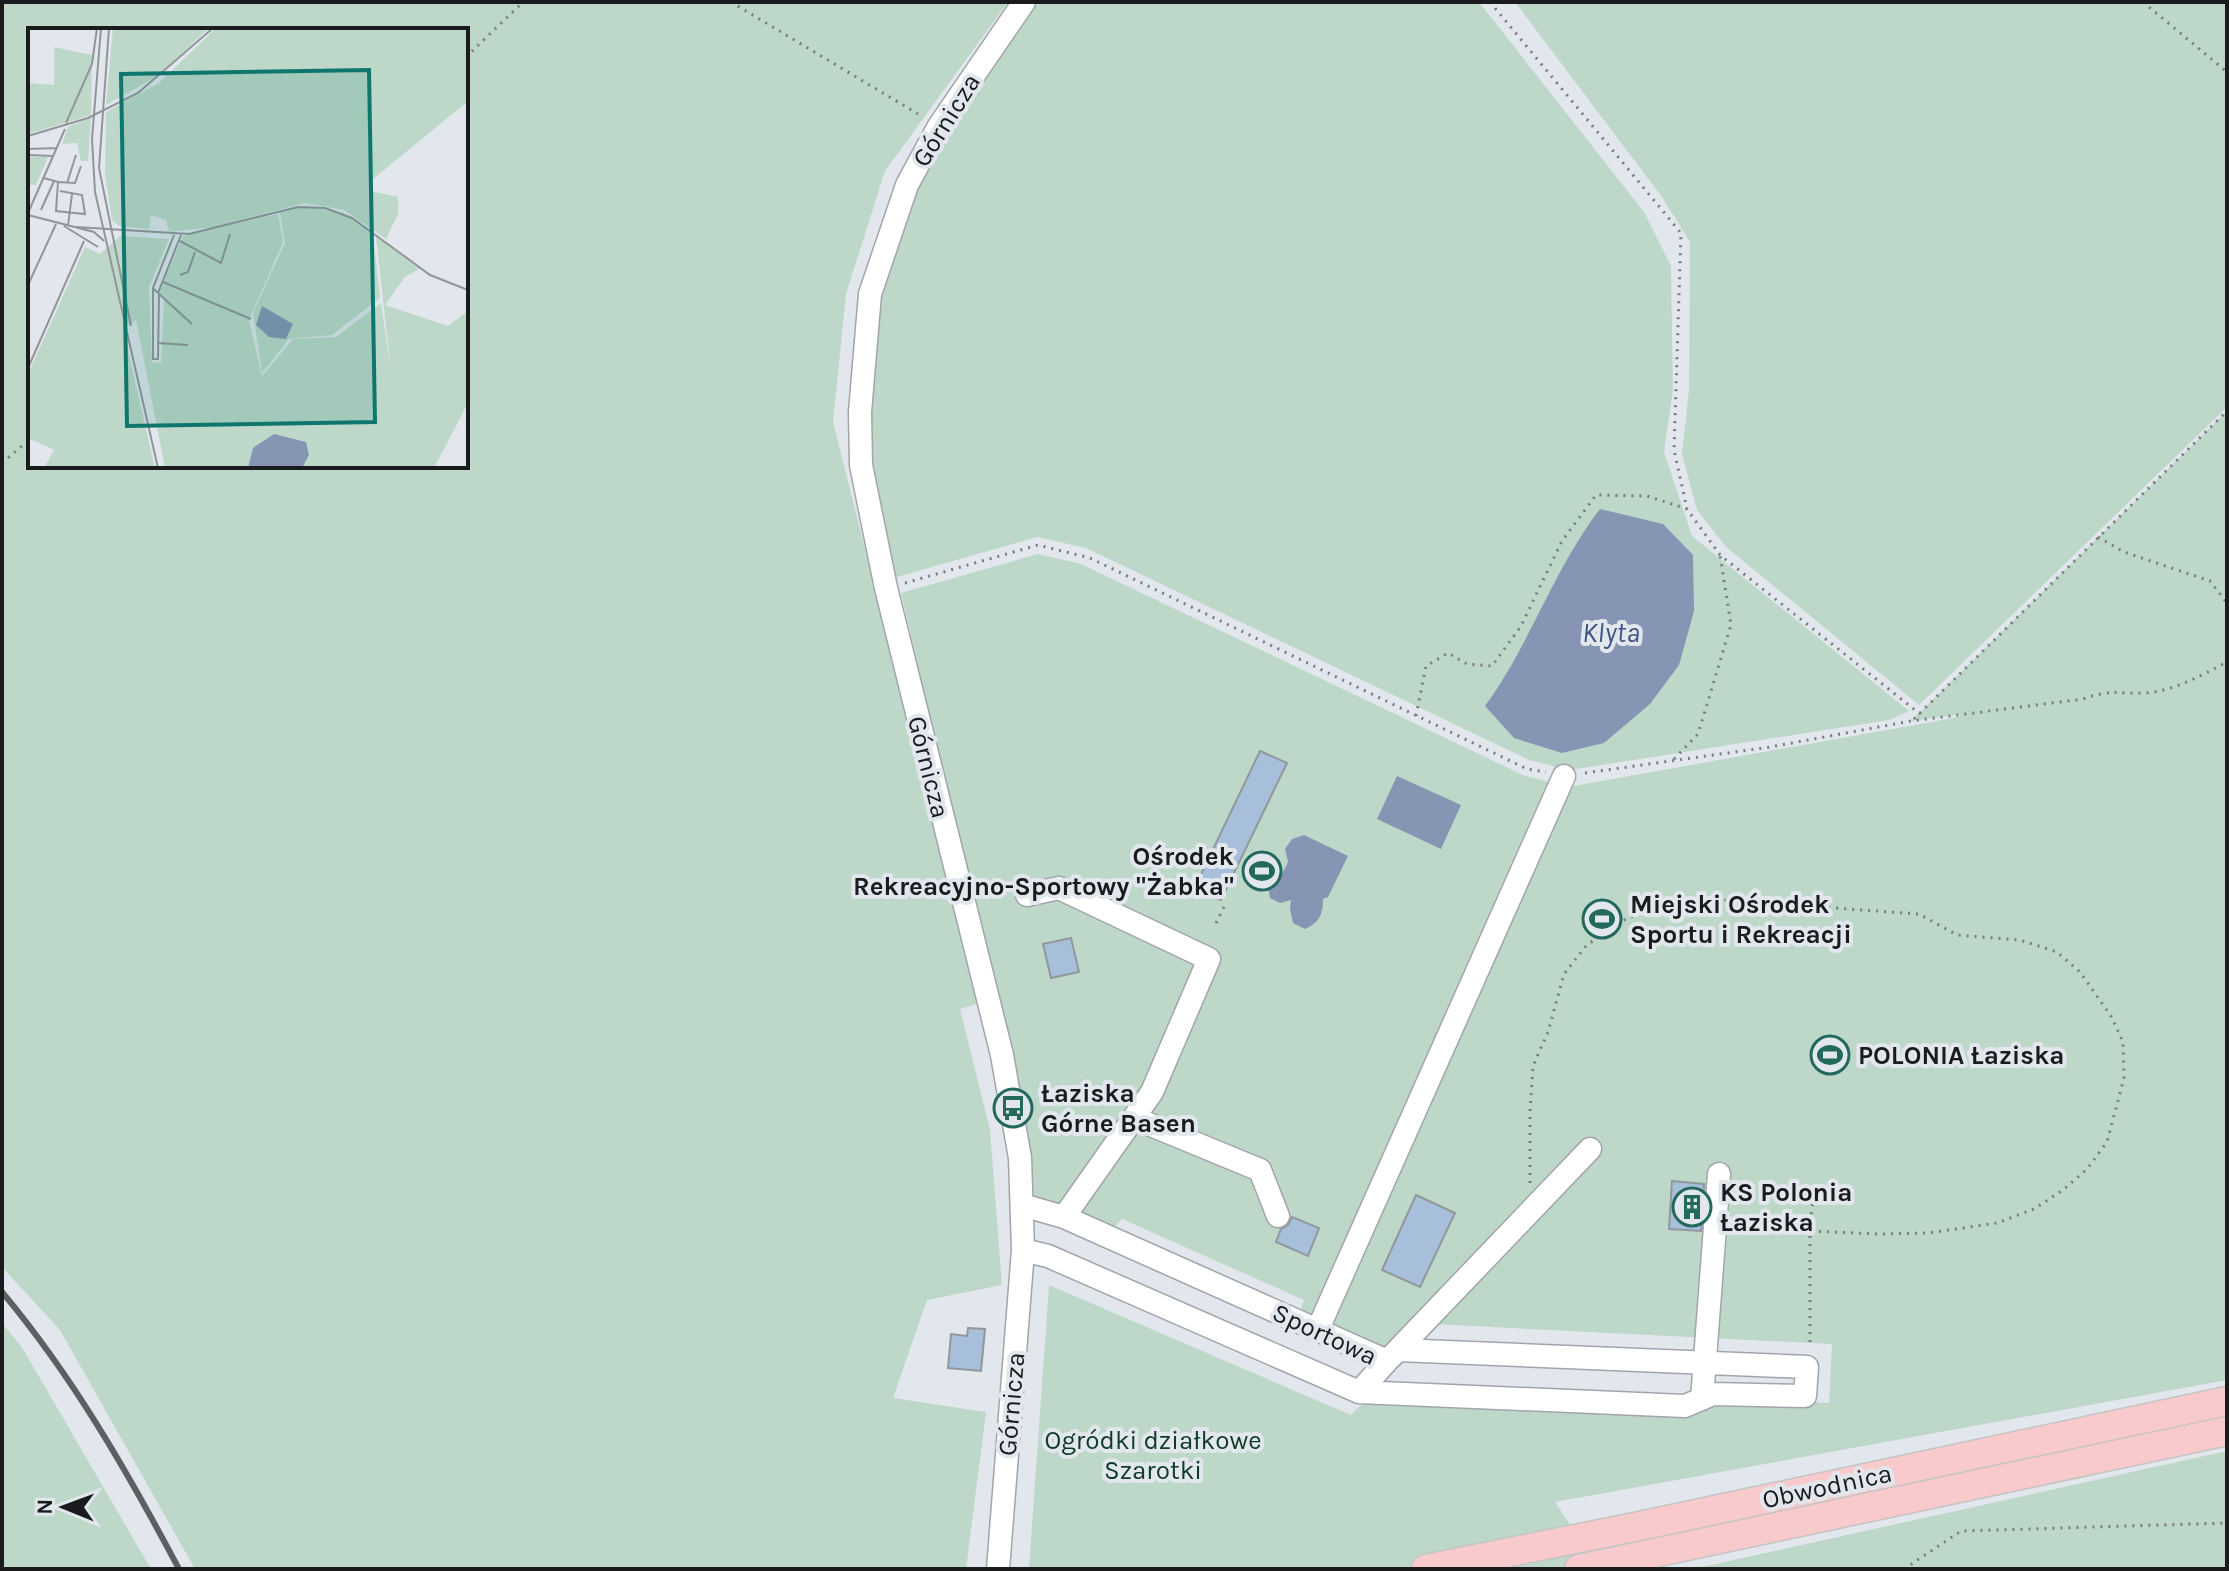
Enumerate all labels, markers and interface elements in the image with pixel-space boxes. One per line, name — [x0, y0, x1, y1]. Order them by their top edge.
inset map — [28, 28, 468, 468]
street label: Górnicza — [906, 68, 987, 173]
water label: Klyta — [1582, 616, 1640, 649]
street label: Górnicza — [901, 713, 956, 821]
place label: Ośrodek Rekreacyjno-Sportowy "Żabka" — [853, 841, 1234, 902]
sports icon: Ośrodek Rekreacyjno-Sportowy "Żabka" — [1241, 850, 1283, 892]
place label: Miejski Ośrodek Sportu i Rekreacji — [1630, 889, 1852, 950]
sports icon: Miejski Ośrodek Sportu i Rekreacji — [1581, 898, 1623, 940]
sports icon: POLONIA Łaziska — [1809, 1034, 1851, 1076]
place label: POLONIA Łaziska — [1858, 1040, 2065, 1071]
place label: Łaziska Górne Basen — [1041, 1078, 1196, 1139]
bus stop icon: Łaziska Górne Basen — [992, 1087, 1034, 1129]
place label: KS Polonia Łaziska — [1720, 1177, 1853, 1238]
building icon: KS Polonia Łaziska — [1671, 1186, 1713, 1228]
street label: Sportowa — [1268, 1297, 1382, 1372]
street label: Górnicza — [992, 1351, 1031, 1457]
park label: Ogródki działkowe Szarotki — [1044, 1425, 1262, 1486]
street label: Obwodnica — [1759, 1458, 1895, 1515]
north arrow — [24, 1467, 104, 1547]
text: N — [32, 1499, 58, 1515]

